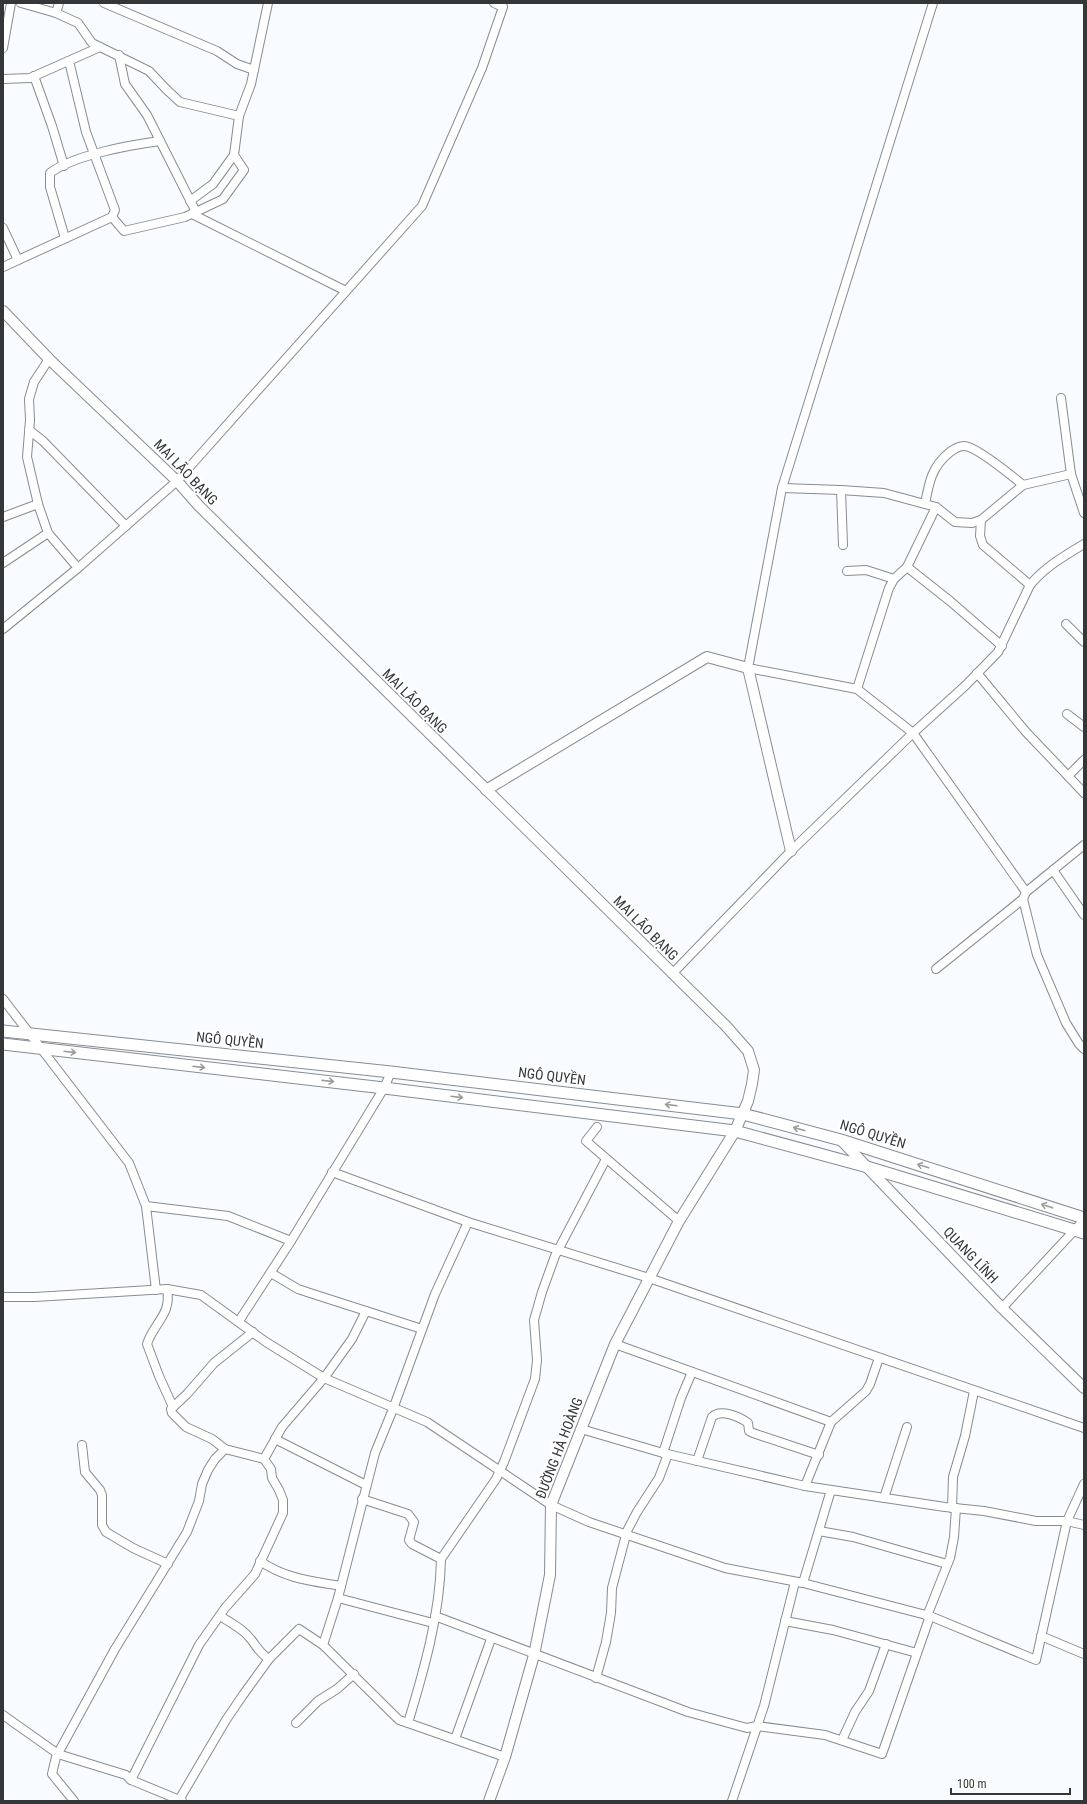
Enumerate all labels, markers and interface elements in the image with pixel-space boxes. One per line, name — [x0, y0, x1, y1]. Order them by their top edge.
street label: MAI LÃO BẠNG — [151, 435, 222, 508]
street label: MAI LÃO BẠNG — [379, 665, 451, 737]
street label: MAI LÃO BẠNG — [610, 892, 682, 964]
street label: NGÔ QUYỀN — [195, 1027, 265, 1052]
one-way arrow — [63, 1048, 76, 1056]
street label: NGÔ QUYỀN — [517, 1062, 587, 1088]
one-way arrow — [192, 1063, 205, 1070]
one-way arrow — [321, 1078, 334, 1085]
one-way arrow — [450, 1093, 463, 1101]
one-way arrow — [665, 1101, 678, 1109]
street label: NGÔ QUYỀN — [838, 1115, 908, 1152]
one-way arrow — [792, 1124, 805, 1132]
one-way arrow — [917, 1162, 930, 1169]
one-way arrow — [1041, 1202, 1054, 1209]
street label: QUANG LĨNH — [940, 1223, 1002, 1286]
street label: ĐƯỜNG HÀ HOÀNG — [531, 1395, 586, 1501]
scale bar — [951, 1770, 1070, 1796]
text: 100 m — [957, 1777, 987, 1791]

